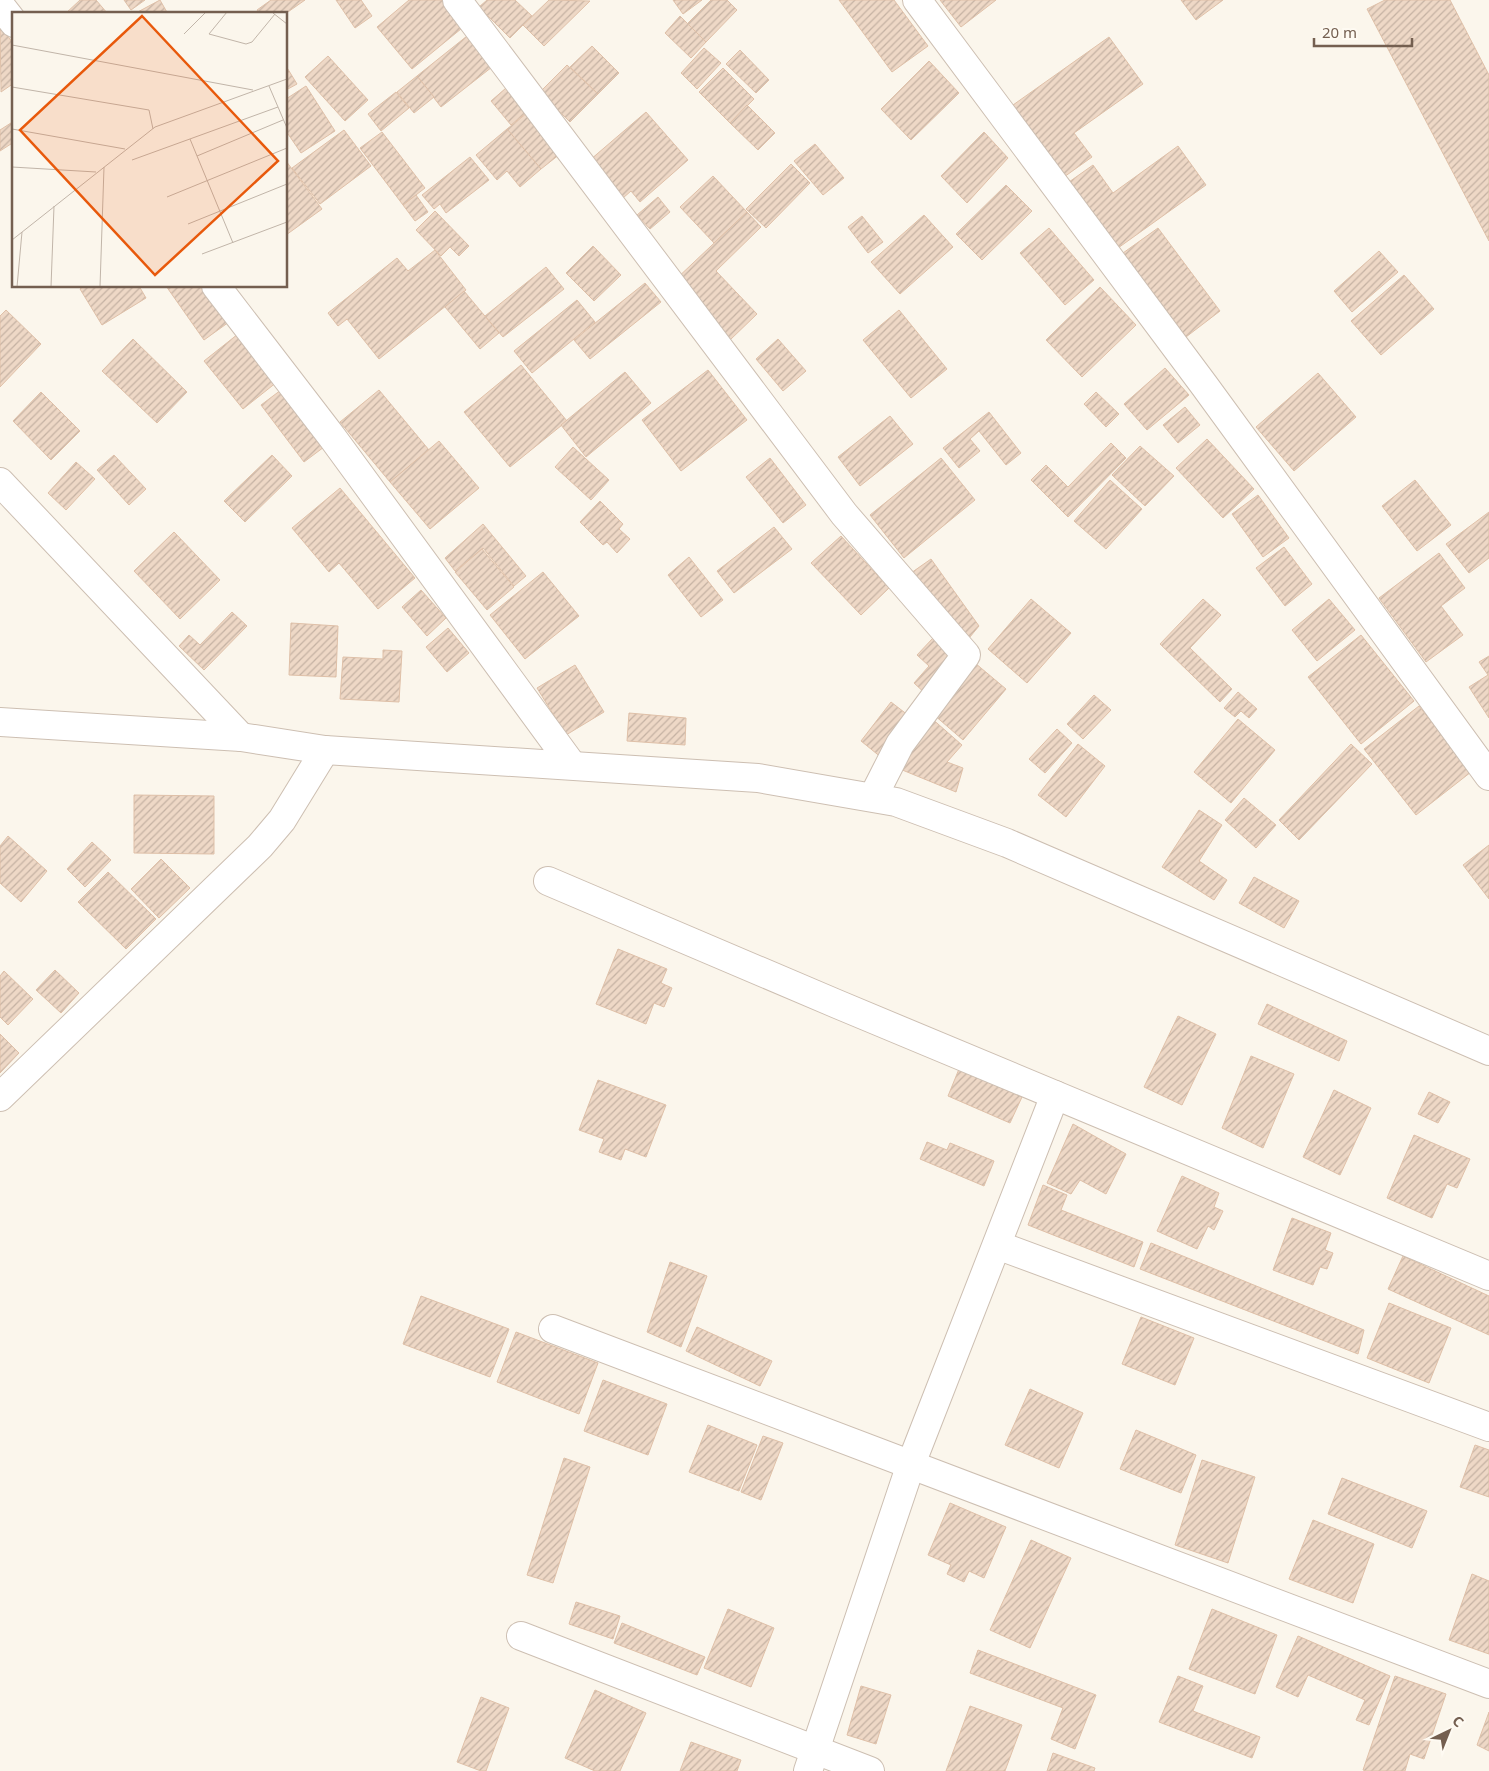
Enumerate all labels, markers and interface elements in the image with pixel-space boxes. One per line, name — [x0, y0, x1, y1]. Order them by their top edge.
inset map — [12, 12, 288, 288]
scale bar — [1314, 15, 1412, 47]
text: 20 m — [1322, 22, 1357, 42]
north arrow — [1424, 1706, 1474, 1756]
text: С — [1448, 1711, 1468, 1731]

